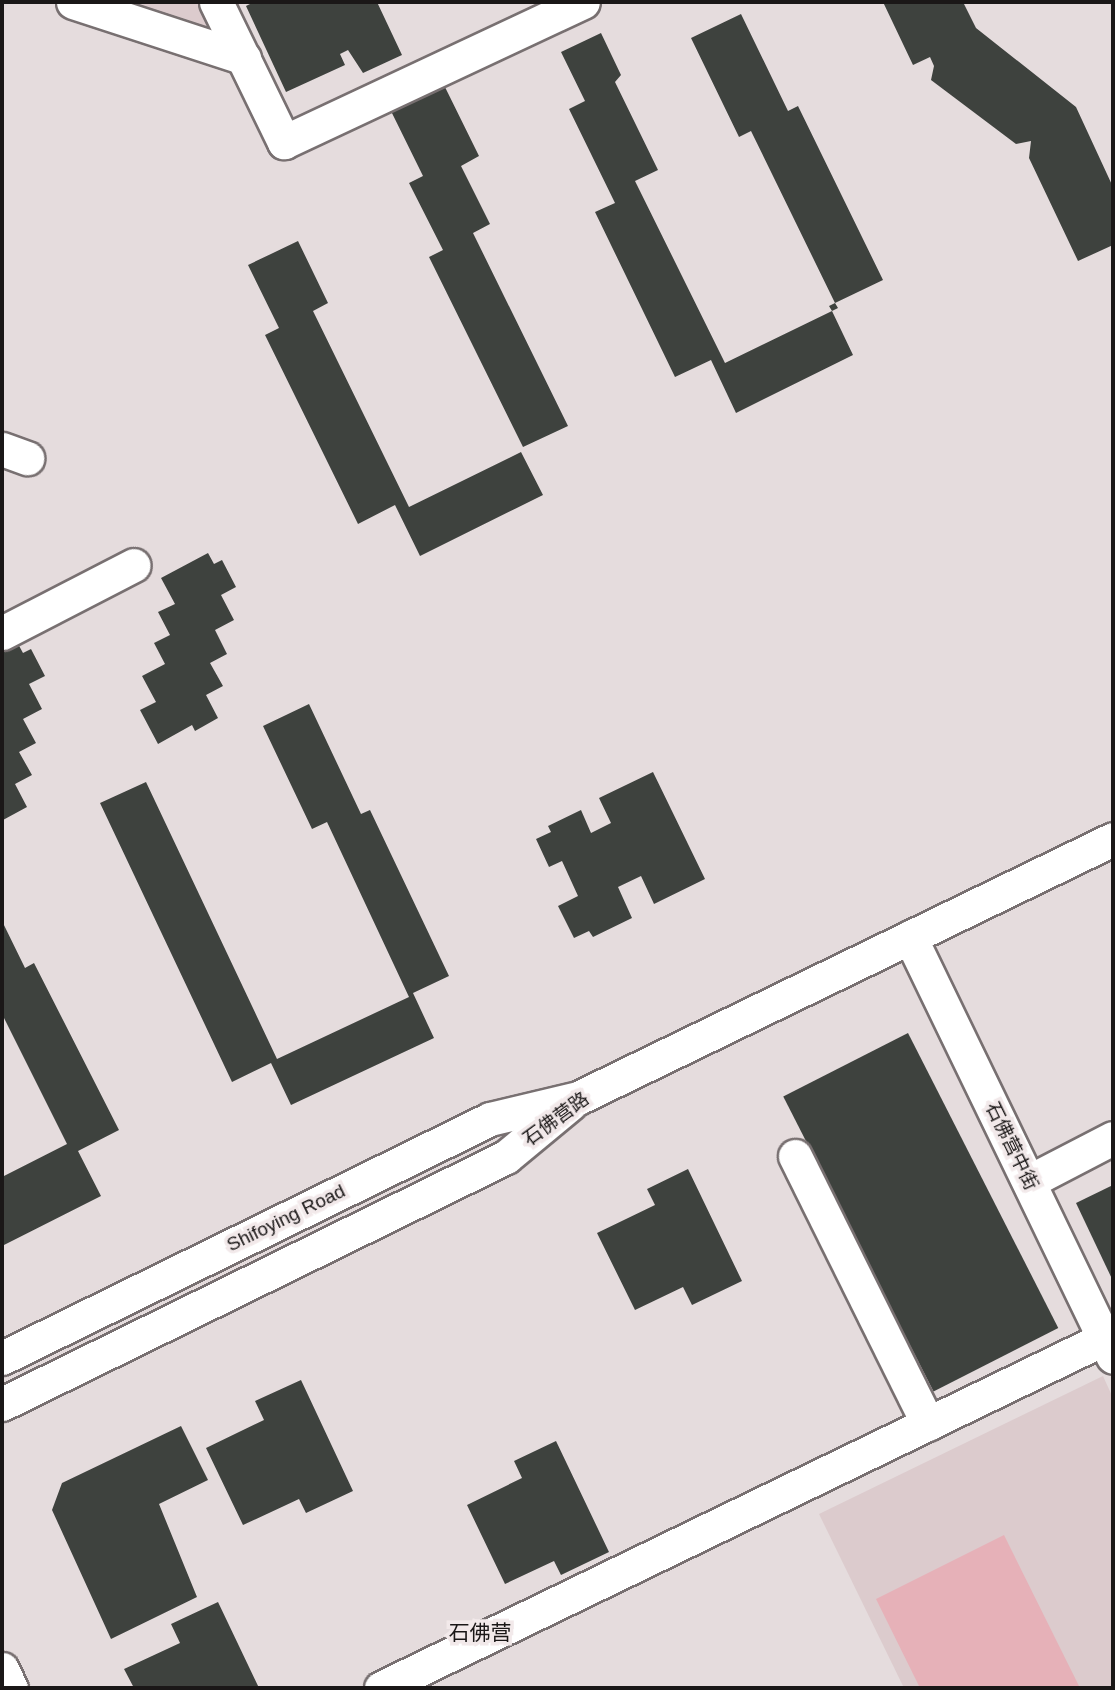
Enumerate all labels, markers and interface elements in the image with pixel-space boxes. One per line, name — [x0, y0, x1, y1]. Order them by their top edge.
street label: 石佛营路 — [519, 1087, 593, 1151]
street label: 石佛营中街 — [981, 1098, 1043, 1194]
street label: Shifoying Road — [223, 1180, 349, 1256]
district label: 石佛营 — [449, 1620, 511, 1646]

